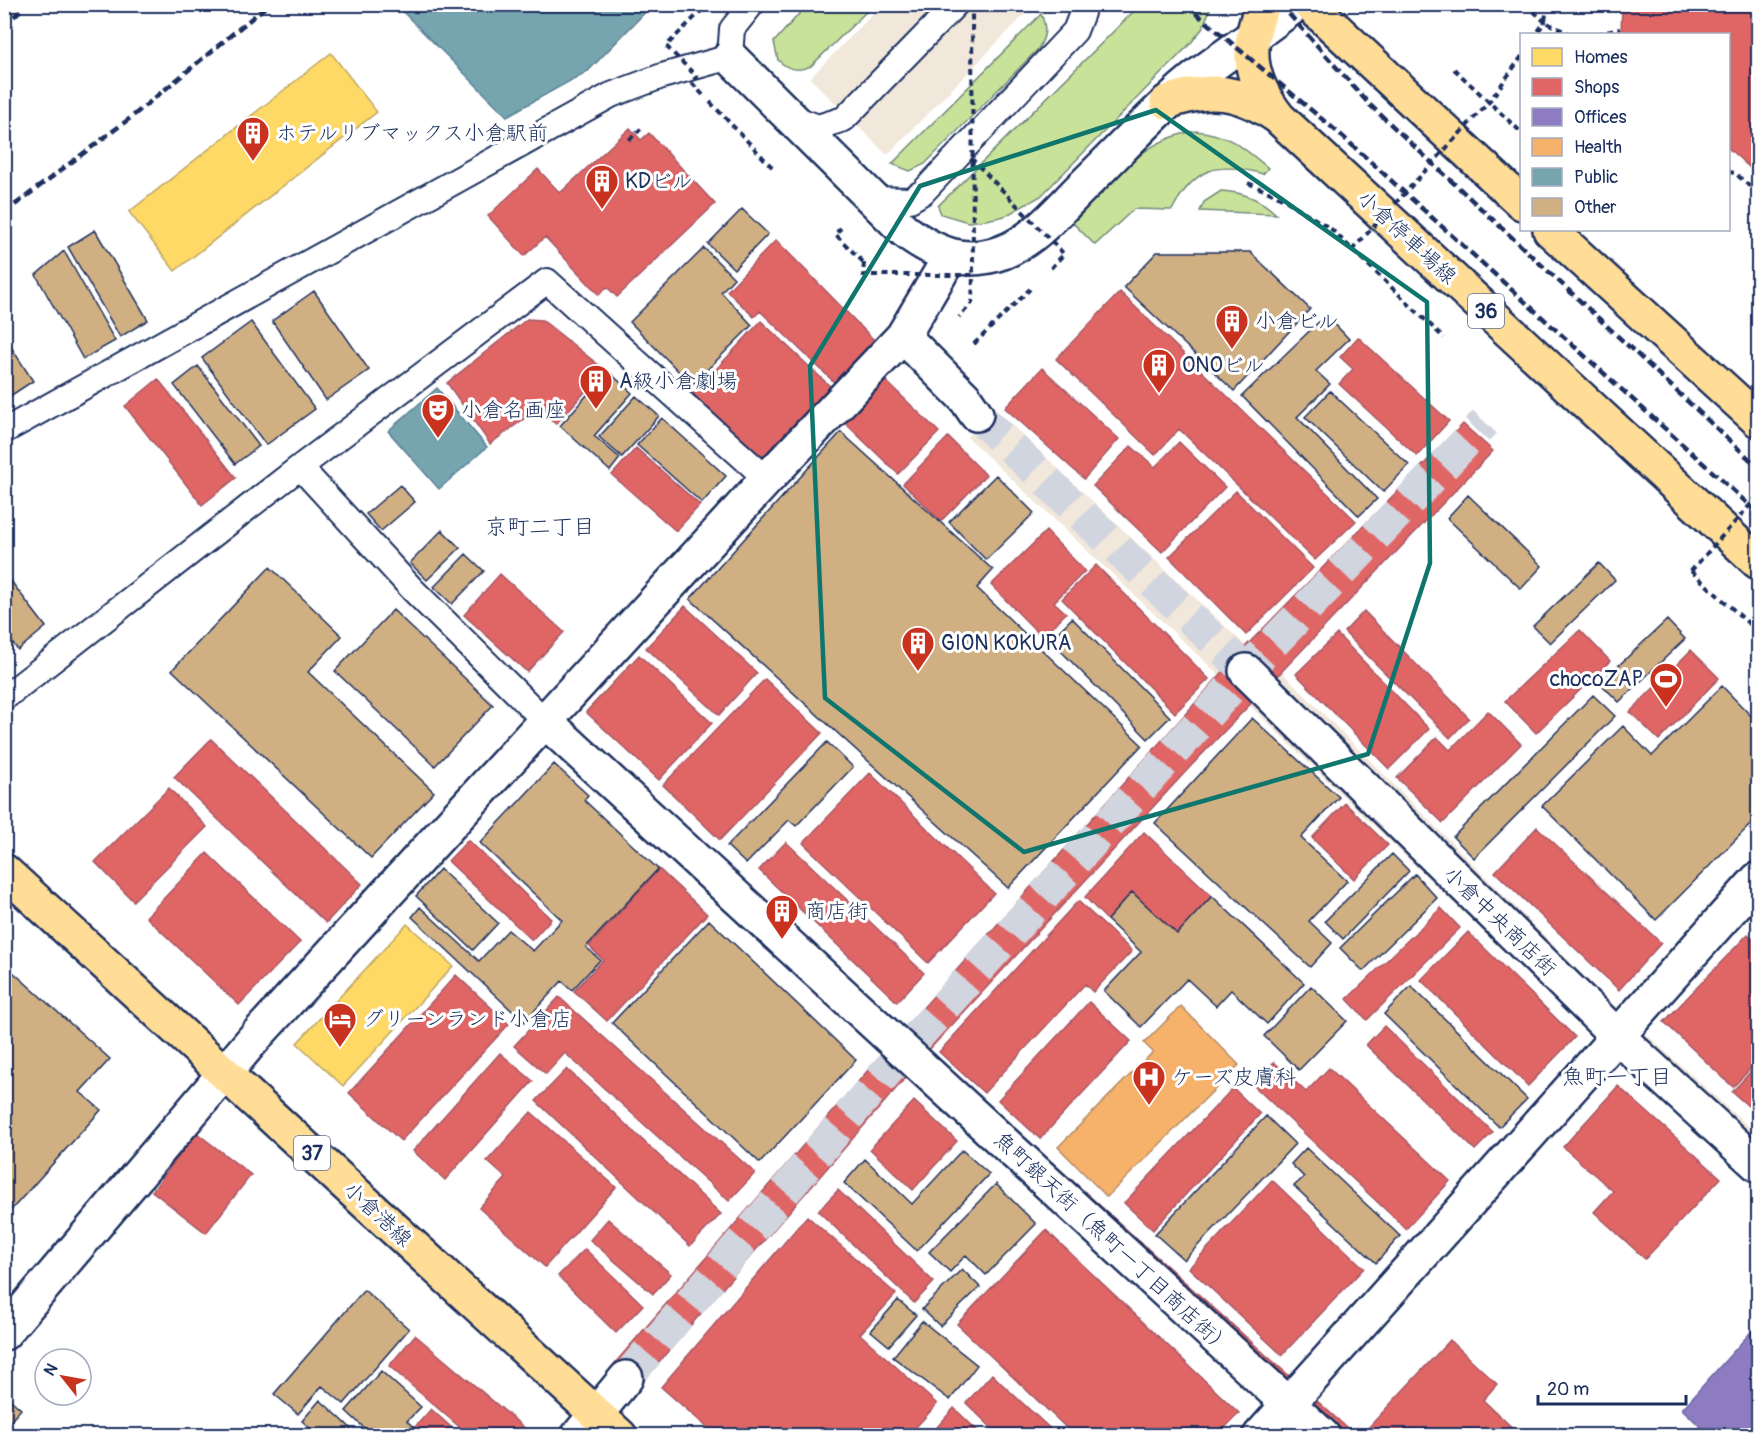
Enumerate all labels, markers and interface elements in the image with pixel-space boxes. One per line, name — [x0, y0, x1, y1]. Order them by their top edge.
legend — [1520, 33, 1730, 231]
text: Homes — [1574, 46, 1627, 69]
text: Shops — [1574, 76, 1619, 99]
text: Offices — [1574, 106, 1626, 129]
building icon: ホテルリブマックス小倉駅前 — [235, 115, 271, 162]
place label: ホテルリブマックス小倉駅前 — [276, 120, 548, 147]
text: Health — [1574, 136, 1622, 159]
building icon: KDビル — [584, 163, 620, 210]
text: Public — [1574, 166, 1618, 189]
place label: KDビル — [625, 168, 692, 195]
street label: 小倉停車場線 — [1351, 185, 1462, 290]
text: Other — [1574, 196, 1617, 219]
road number: 36 — [1468, 294, 1504, 328]
building icon: 小倉ビル — [1214, 303, 1250, 350]
place label: 小倉ビル — [1255, 308, 1339, 335]
building icon: ONOビル — [1141, 347, 1177, 394]
place label: ONOビル — [1182, 352, 1264, 379]
building icon: A級小倉劇場 — [578, 363, 614, 410]
place label: A級小倉劇場 — [619, 368, 738, 395]
theatre icon: 小倉名画座 — [420, 392, 456, 439]
place label: 小倉名画座 — [461, 397, 566, 424]
district label: 京町二丁目 — [485, 513, 595, 541]
building icon: GION KOKURA — [900, 625, 936, 672]
place label: GION KOKURA — [941, 630, 1071, 657]
sports icon: chocoZAP — [1648, 661, 1684, 708]
place label: chocoZAP — [1550, 666, 1643, 693]
street label: 小倉中央商店街 — [1437, 861, 1562, 982]
building icon: 商店街 — [764, 893, 800, 940]
place label: 商店街 — [805, 898, 868, 925]
hotel icon: グリーンランド小倉店 — [322, 1001, 358, 1048]
place label: グリーンランド小倉店 — [363, 1006, 572, 1033]
hospital icon: ケーズ皮膚科 — [1131, 1059, 1167, 1106]
district label: 魚町一丁目 — [1562, 1063, 1672, 1091]
place label: ケーズ皮膚科 — [1172, 1064, 1296, 1091]
street label: 魚町銀天街（魚町一丁目商店街） — [988, 1126, 1237, 1361]
road number: 37 — [294, 1136, 330, 1170]
street label: 小倉港線 — [338, 1176, 418, 1253]
north arrow — [33, 1347, 93, 1407]
text: N — [40, 1360, 62, 1380]
scale bar — [1538, 1368, 1686, 1406]
text: 20 m — [1547, 1378, 1589, 1401]

